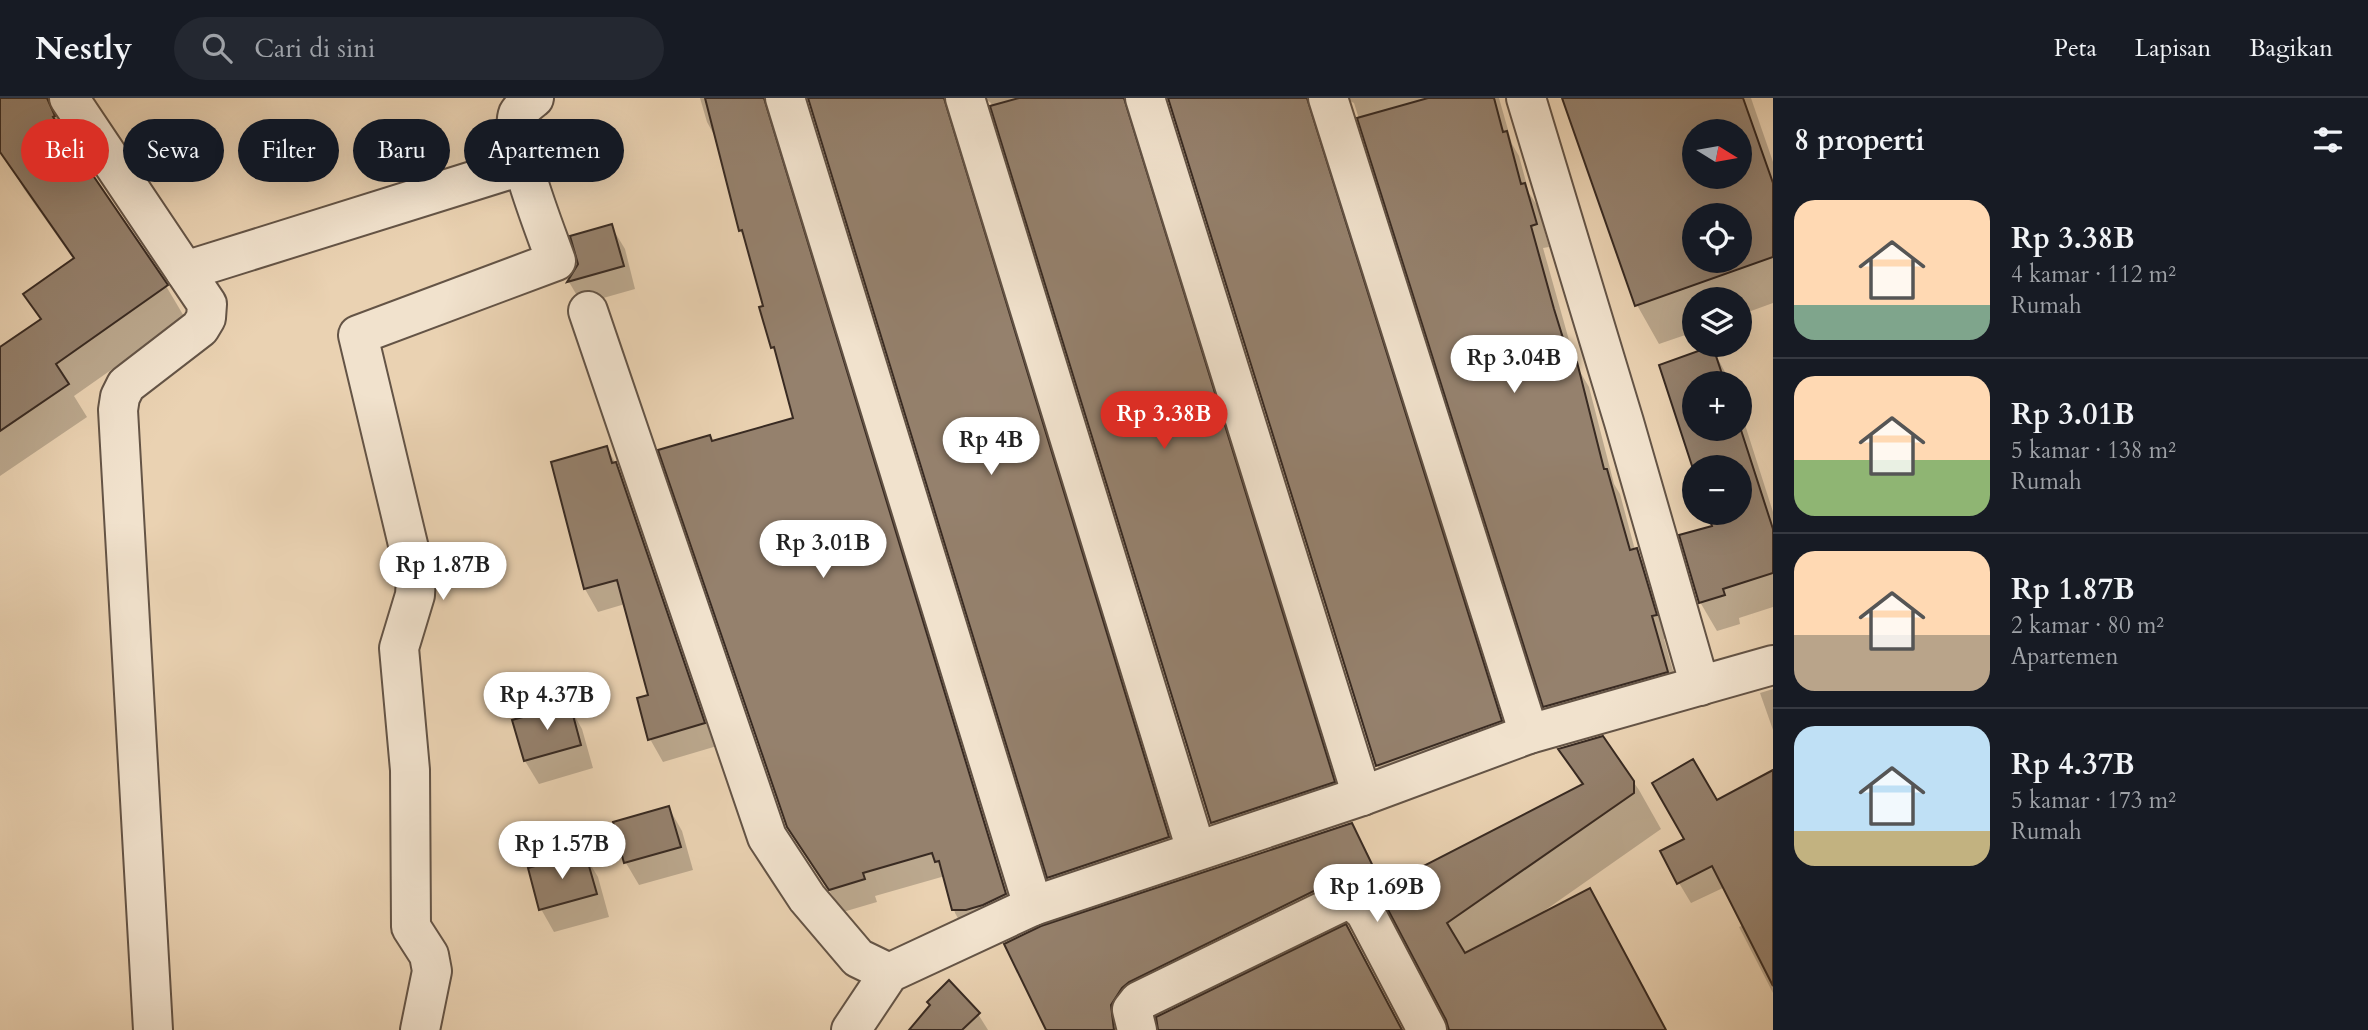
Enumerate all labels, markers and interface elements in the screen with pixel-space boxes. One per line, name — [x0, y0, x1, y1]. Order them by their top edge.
search box — [174, 17, 664, 80]
text: Nestly — [35, 26, 132, 71]
icon: search — [198, 29, 236, 67]
text: Cari di sini — [254, 31, 375, 66]
text: Peta — [2054, 32, 2097, 65]
text: Lapisan — [2135, 32, 2211, 65]
text: Bagikan — [2249, 32, 2333, 65]
chip: Beli — [21, 119, 109, 182]
chip: Sewa — [123, 119, 224, 182]
chip: Filter — [238, 119, 339, 182]
chip: Baru — [353, 119, 450, 182]
chip: Apartemen — [464, 119, 624, 182]
north arrow — [1682, 119, 1752, 189]
map controls — [1682, 119, 1752, 525]
text: 8 properti — [1794, 120, 1925, 161]
icon: filters — [2309, 121, 2347, 159]
button: locate — [1682, 203, 1752, 273]
text: Rp 3.38B — [2011, 218, 2135, 259]
icon: home — [1850, 228, 1934, 312]
text: 4 kamar · 112 m² — [2011, 259, 2176, 290]
button: layers — [1682, 287, 1752, 357]
text: Rumah — [2011, 290, 2082, 321]
pin: Rp 3.04B — [1442, 336, 1586, 395]
text: Rp 3.04B — [1467, 342, 1561, 373]
button: + — [1682, 371, 1752, 441]
pin: Rp 3.38B — [1092, 392, 1236, 451]
text: Rp 3.01B — [2011, 394, 2135, 435]
text: Rp 3.38B — [1117, 398, 1211, 429]
icon: home — [1850, 404, 1934, 488]
pin: Rp 4B — [942, 418, 1040, 477]
text: Rp 4B — [959, 424, 1023, 455]
text: 5 kamar · 138 m² — [2011, 435, 2176, 466]
button: − — [1682, 455, 1752, 525]
text: Rumah — [2011, 466, 2082, 497]
pin: Rp 3.01B — [751, 520, 895, 580]
text: Rp 3.01B — [776, 527, 870, 558]
pin: Rp 1.87B — [371, 542, 515, 602]
text: Rp 1.87B — [396, 549, 490, 580]
text: Rp 1.87B — [2011, 569, 2135, 610]
icon: home — [1850, 579, 1934, 663]
text: 2 kamar · 80 m² — [2011, 610, 2164, 641]
text: Apartemen — [2011, 641, 2119, 672]
pin: Rp 4.37B — [475, 672, 619, 732]
text: Rp 4.37B — [500, 679, 594, 710]
text: Rp 4.37B — [2011, 744, 2135, 785]
icon: home — [1850, 754, 1934, 838]
text: 5 kamar · 173 m² — [2011, 785, 2176, 816]
text: Rumah — [2011, 816, 2082, 847]
pin: Rp 1.57B — [490, 822, 634, 881]
text: Rp 1.57B — [515, 828, 609, 859]
pin: Rp 1.69B — [1305, 864, 1449, 924]
text: Rp 1.69B — [1330, 871, 1424, 902]

